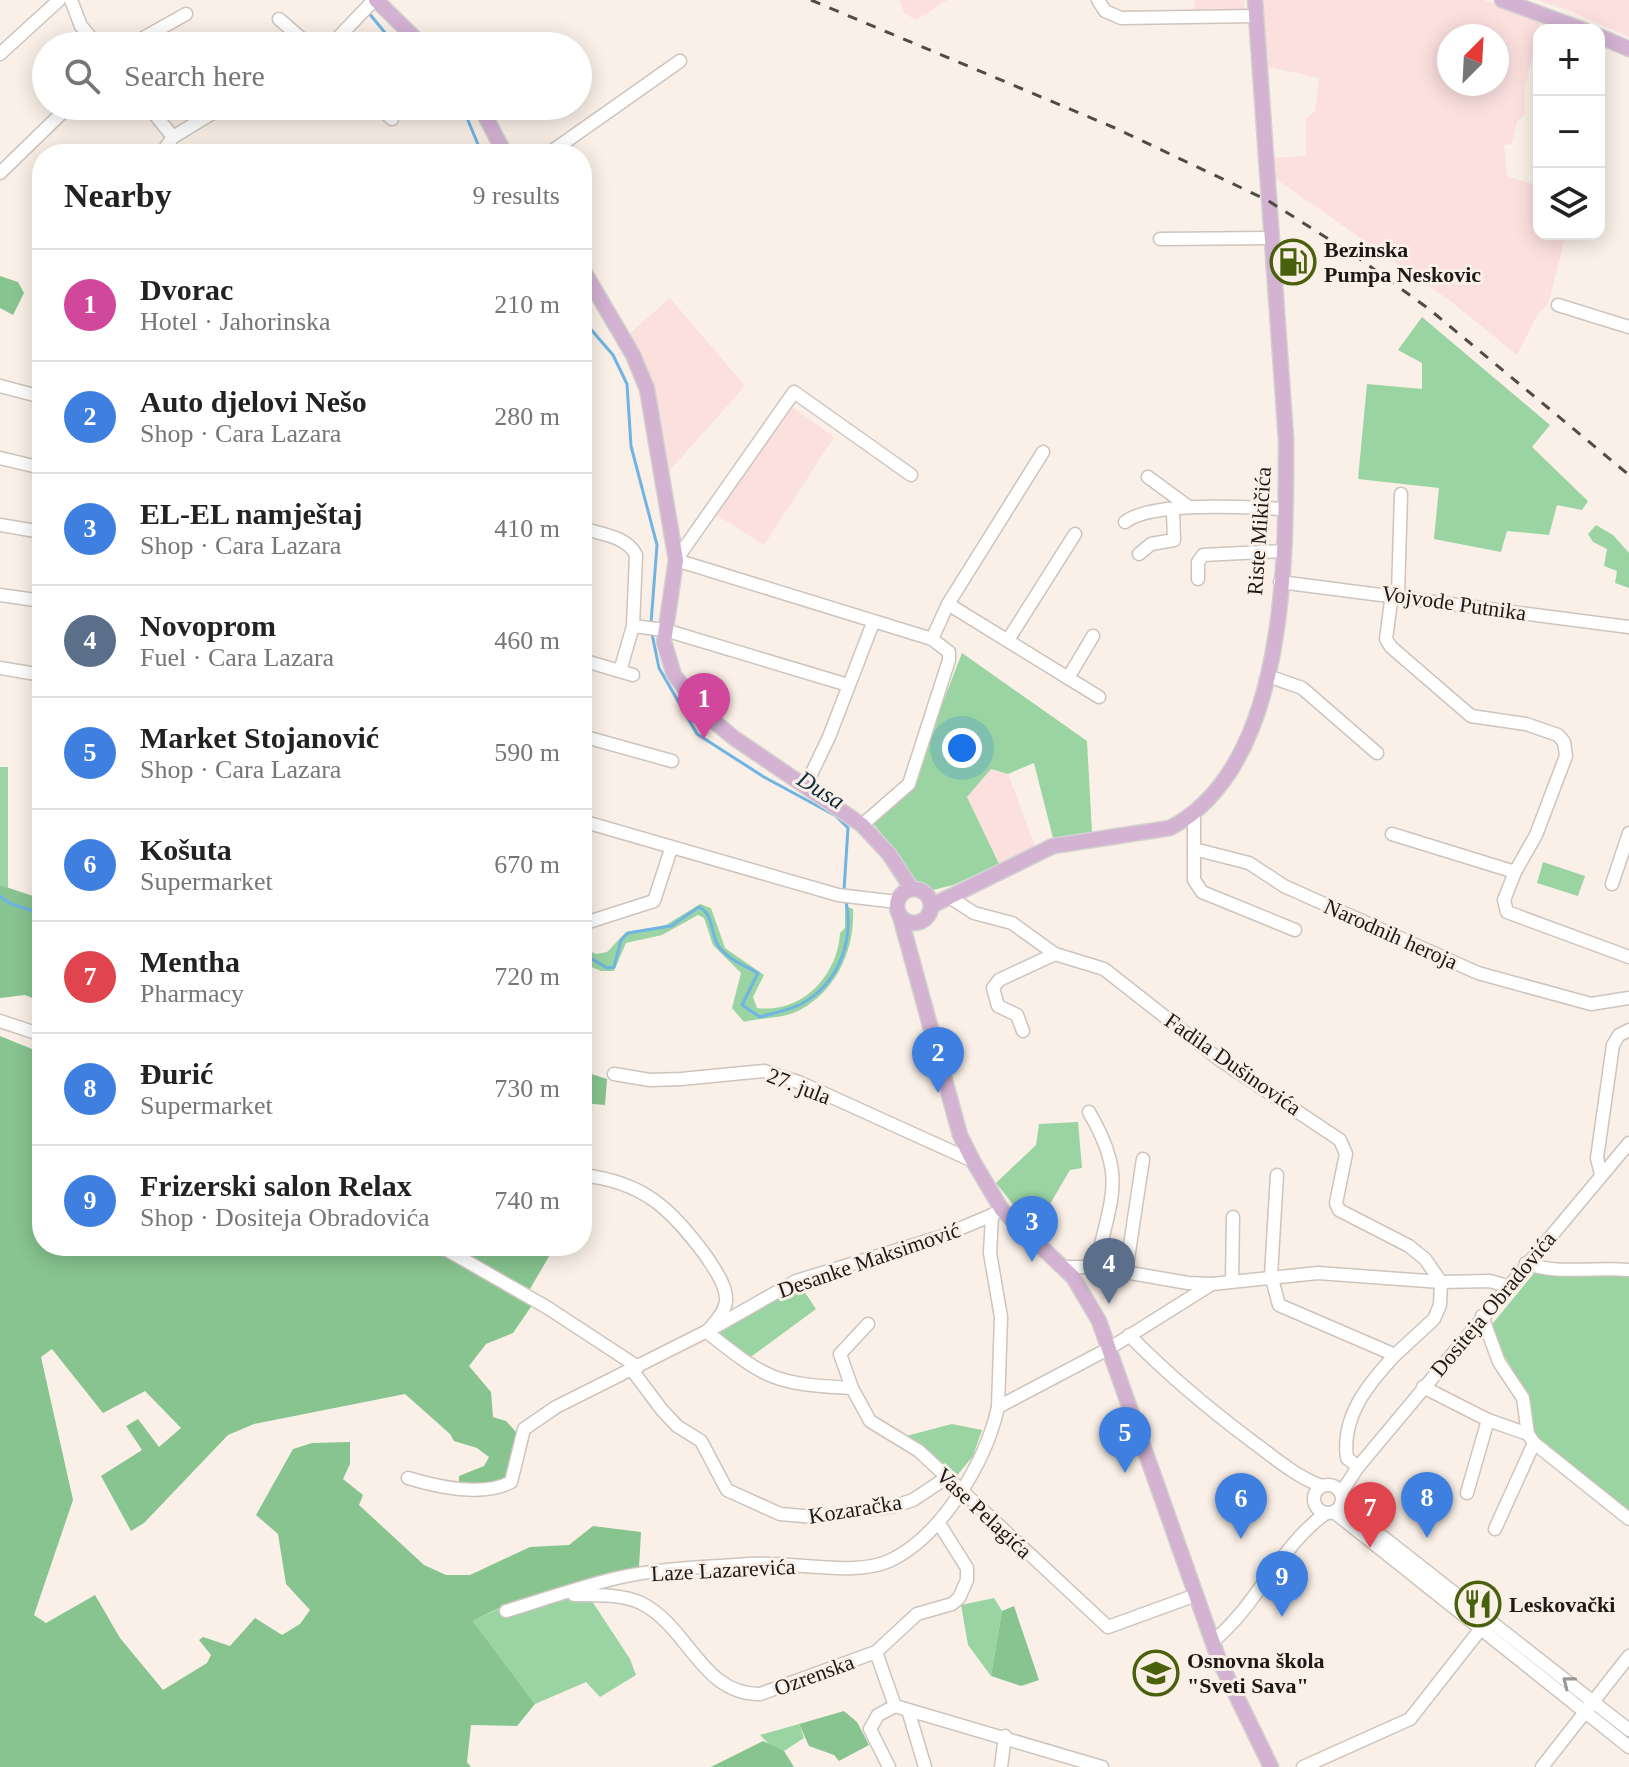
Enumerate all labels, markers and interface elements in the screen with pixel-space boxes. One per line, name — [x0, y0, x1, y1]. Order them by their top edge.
north arrow — [1437, 24, 1509, 96]
map controls — [1533, 24, 1605, 240]
button: + — [1533, 24, 1605, 96]
search box — [32, 32, 592, 120]
icon: search — [60, 54, 104, 98]
text: Search here — [124, 59, 265, 92]
button: − — [1533, 96, 1605, 168]
button: layers — [1533, 168, 1605, 240]
text: Nearby — [64, 177, 172, 214]
text: 9 results — [473, 181, 560, 210]
place label: Bezinska Pumpa Neskovic — [1324, 237, 1481, 287]
fuel station icon: Bezinska Pumpa Neskovic — [1269, 238, 1317, 286]
text: Dvorac — [140, 273, 233, 306]
text: 1 — [84, 290, 97, 319]
text: 210 m — [494, 290, 560, 319]
text: Hotel · Jahorinska — [140, 307, 331, 336]
text: Auto djelovi Nešo — [140, 385, 367, 418]
text: 2 — [84, 402, 97, 431]
text: 280 m — [494, 402, 560, 431]
text: Shop · Cara Lazara — [140, 419, 341, 448]
street label: Riste Mikičića — [1242, 466, 1276, 596]
text: EL-EL namještaj — [140, 497, 363, 530]
text: 3 — [84, 514, 97, 543]
text: 410 m — [494, 514, 560, 543]
text: Shop · Cara Lazara — [140, 531, 341, 560]
street label: Vojvode Putnika — [1380, 580, 1528, 626]
text: Novoprom — [140, 609, 276, 642]
text: 4 — [84, 626, 97, 655]
text: 460 m — [494, 626, 560, 655]
text: Fuel · Cara Lazara — [140, 643, 334, 672]
pin: 1 — [678, 673, 730, 739]
text: Market Stojanović — [140, 721, 379, 754]
your location — [942, 728, 982, 768]
text: 5 — [84, 738, 97, 767]
text: 590 m — [494, 738, 560, 767]
text: Shop · Cara Lazara — [140, 755, 341, 784]
water label: Dusa — [792, 765, 849, 814]
text: Košuta — [140, 833, 232, 866]
text: 6 — [84, 850, 97, 879]
text: 670 m — [494, 850, 560, 879]
text: Supermarket — [140, 867, 273, 896]
street label: Narodnih heroja — [1320, 893, 1462, 975]
text: Mentha — [140, 945, 240, 978]
text: 7 — [84, 962, 97, 991]
text: 720 m — [494, 962, 560, 991]
text: Pharmacy — [140, 979, 244, 1008]
street label: Fadila Dušinovića — [1160, 1008, 1306, 1120]
pin: 2 — [912, 1027, 964, 1093]
text: Đurić — [140, 1057, 213, 1090]
street label: 27. jula — [764, 1063, 834, 1110]
text: 8 — [84, 1074, 97, 1103]
text: 730 m — [494, 1074, 560, 1103]
text: Supermarket — [140, 1091, 273, 1120]
text: Frizerski salon Relax — [140, 1169, 412, 1202]
text: 9 — [84, 1186, 97, 1215]
text: 740 m — [494, 1186, 560, 1215]
pin: 3 — [1006, 1196, 1058, 1262]
text: Shop · Dositeja Obradovića — [140, 1203, 430, 1232]
street label: Desanke Maksimović — [775, 1217, 964, 1303]
street label: Dositeja Obradovića — [1425, 1226, 1561, 1382]
pin: 4 — [1083, 1238, 1135, 1304]
pin: 5 — [1099, 1407, 1151, 1473]
street label: Vase Pelagića — [931, 1462, 1037, 1564]
pin: 8 — [1401, 1472, 1453, 1538]
pin: 6 — [1215, 1473, 1267, 1539]
pin: 7 — [1344, 1482, 1396, 1548]
street label: Kozaračka — [807, 1489, 904, 1529]
pin: 9 — [1256, 1551, 1308, 1617]
street label: Laze Lazarevića — [650, 1554, 796, 1586]
restaurant icon: Leskovački — [1454, 1580, 1502, 1628]
place label: Leskovački — [1509, 1592, 1615, 1617]
place label: Osnovna škola "Sveti Sava" — [1187, 1648, 1325, 1698]
street label: Ozrenska — [771, 1649, 858, 1701]
school or university icon: Osnovna škola "Sveti Sava" — [1132, 1649, 1180, 1697]
one-way arrow — [1563, 1677, 1577, 1692]

